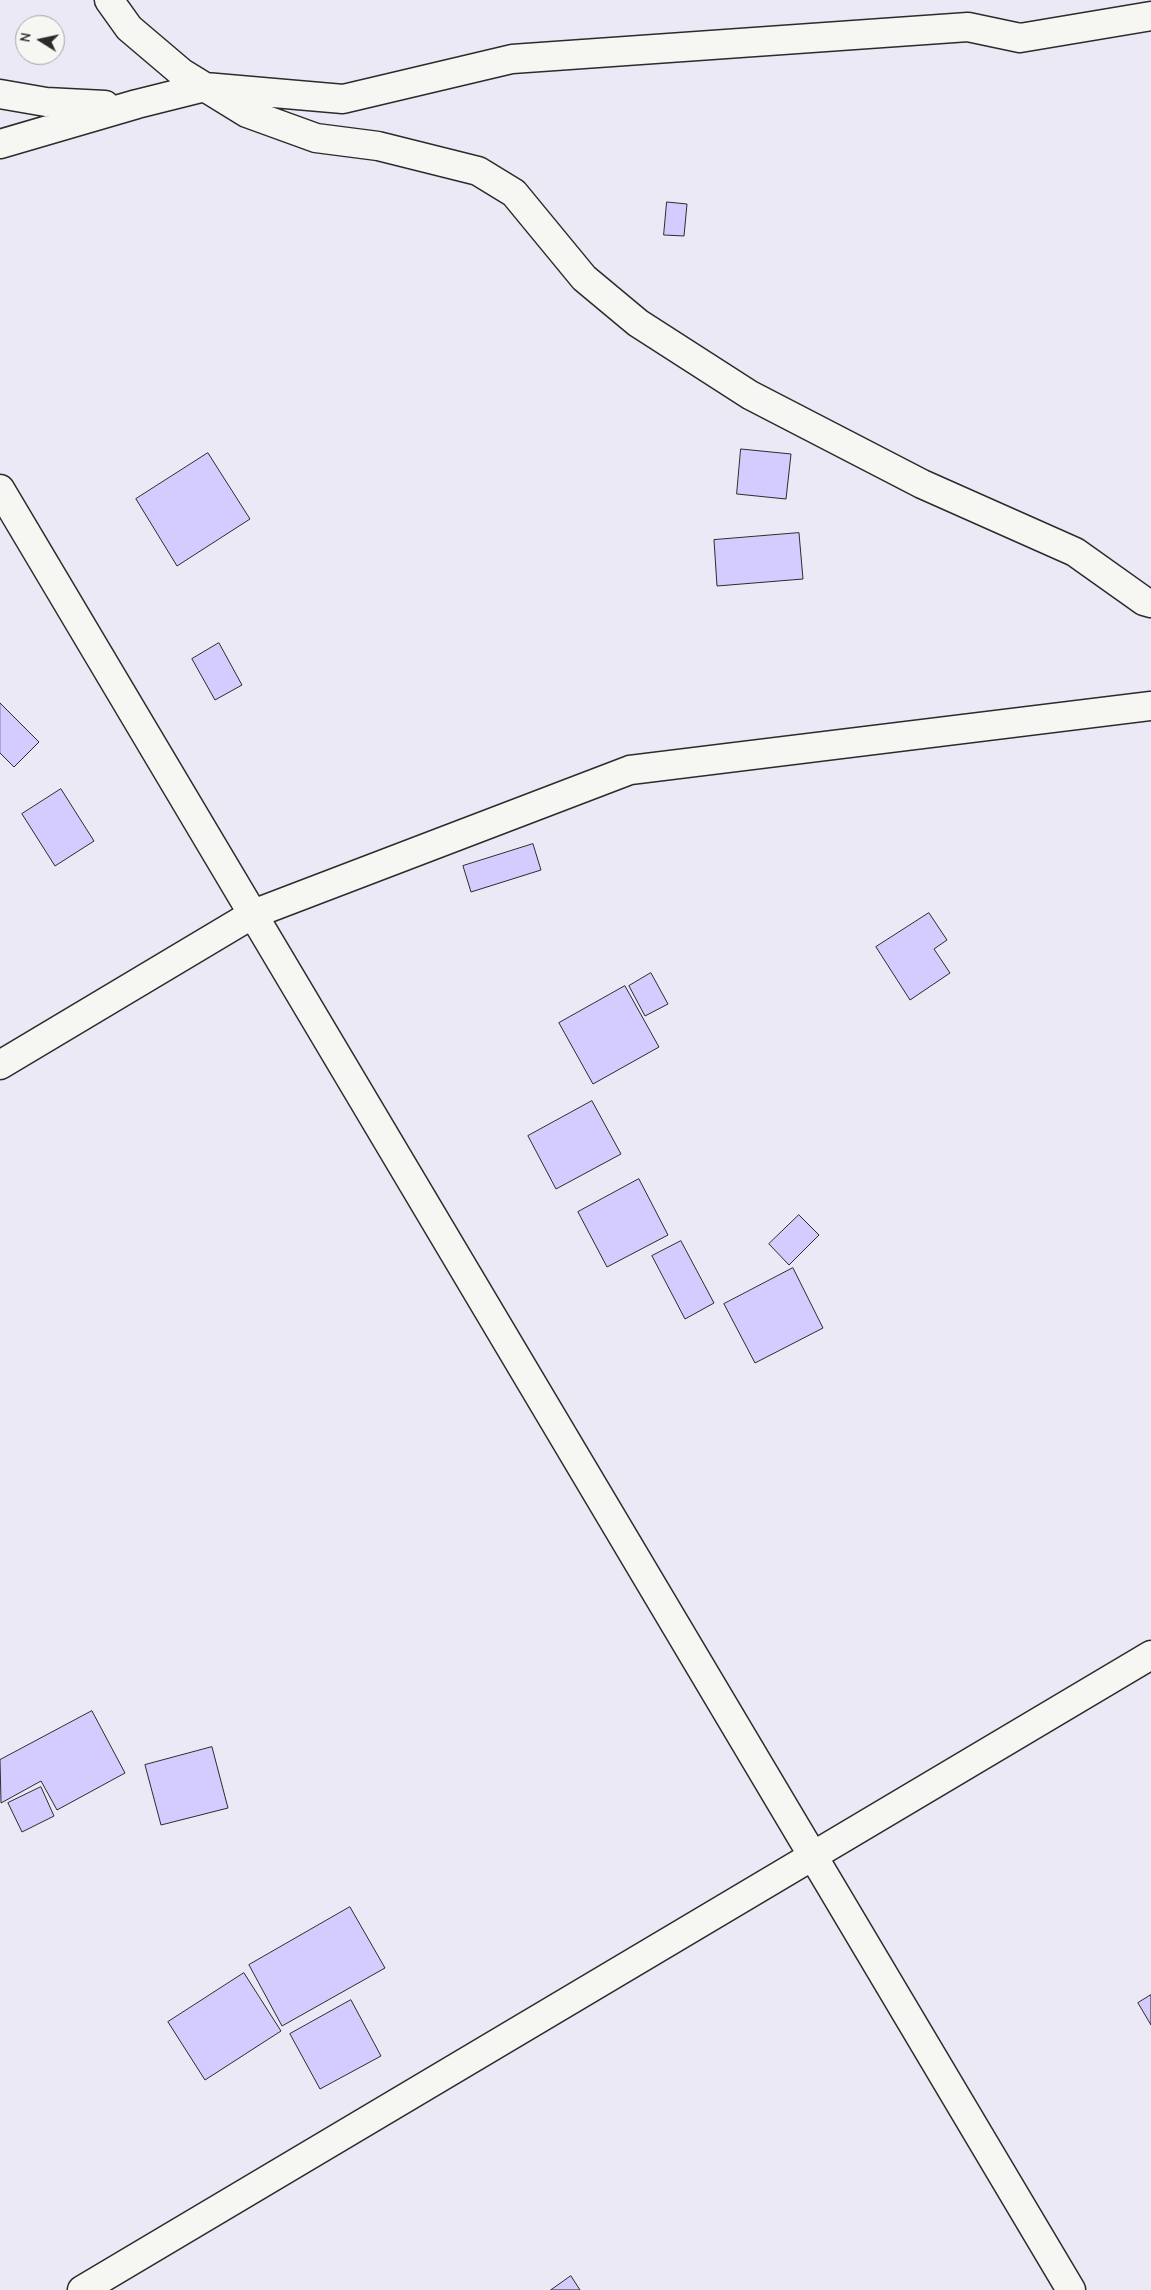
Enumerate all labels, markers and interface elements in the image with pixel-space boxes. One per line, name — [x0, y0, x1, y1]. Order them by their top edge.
north arrow — [15, 15, 65, 65]
text: N — [17, 32, 35, 43]

